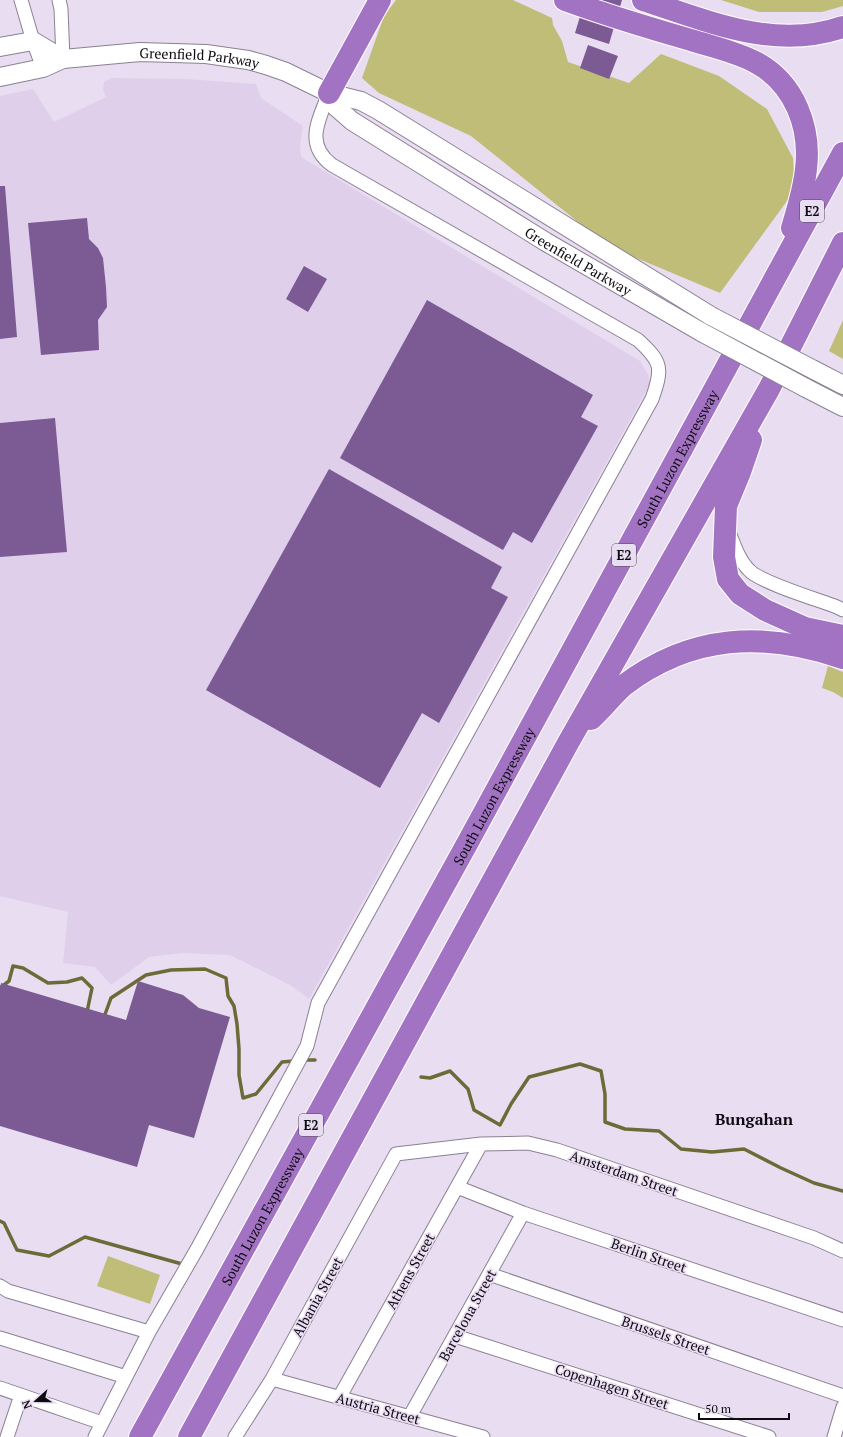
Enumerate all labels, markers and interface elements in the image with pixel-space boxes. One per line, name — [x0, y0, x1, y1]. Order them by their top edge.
street label: Greenfield Parkway — [139, 42, 263, 73]
road number: E2 — [800, 200, 824, 222]
street label: Greenfield Parkway — [522, 222, 636, 300]
street label: South Luzon Expressway — [631, 385, 722, 531]
road number: E2 — [612, 544, 636, 566]
street label: South Luzon Expressway — [448, 723, 539, 868]
district label: Bungahan — [715, 1108, 794, 1130]
road number: E2 — [299, 1114, 323, 1136]
street label: South Luzon Expressway — [216, 1143, 308, 1288]
street label: Amsterdam Street — [567, 1146, 681, 1201]
street label: Athens Street — [381, 1229, 439, 1313]
street label: Berlin Street — [609, 1233, 690, 1277]
street label: Albania Street — [287, 1253, 347, 1340]
street label: Barcelona Street — [434, 1265, 501, 1364]
street label: Brussels Street — [619, 1311, 713, 1359]
street label: Copenhagen Street — [553, 1359, 672, 1414]
north arrow — [16, 1381, 56, 1421]
street label: Austria Street — [334, 1388, 423, 1429]
scale bar — [699, 1395, 789, 1421]
text: N — [18, 1398, 35, 1411]
text: 50 m — [705, 1401, 732, 1416]

